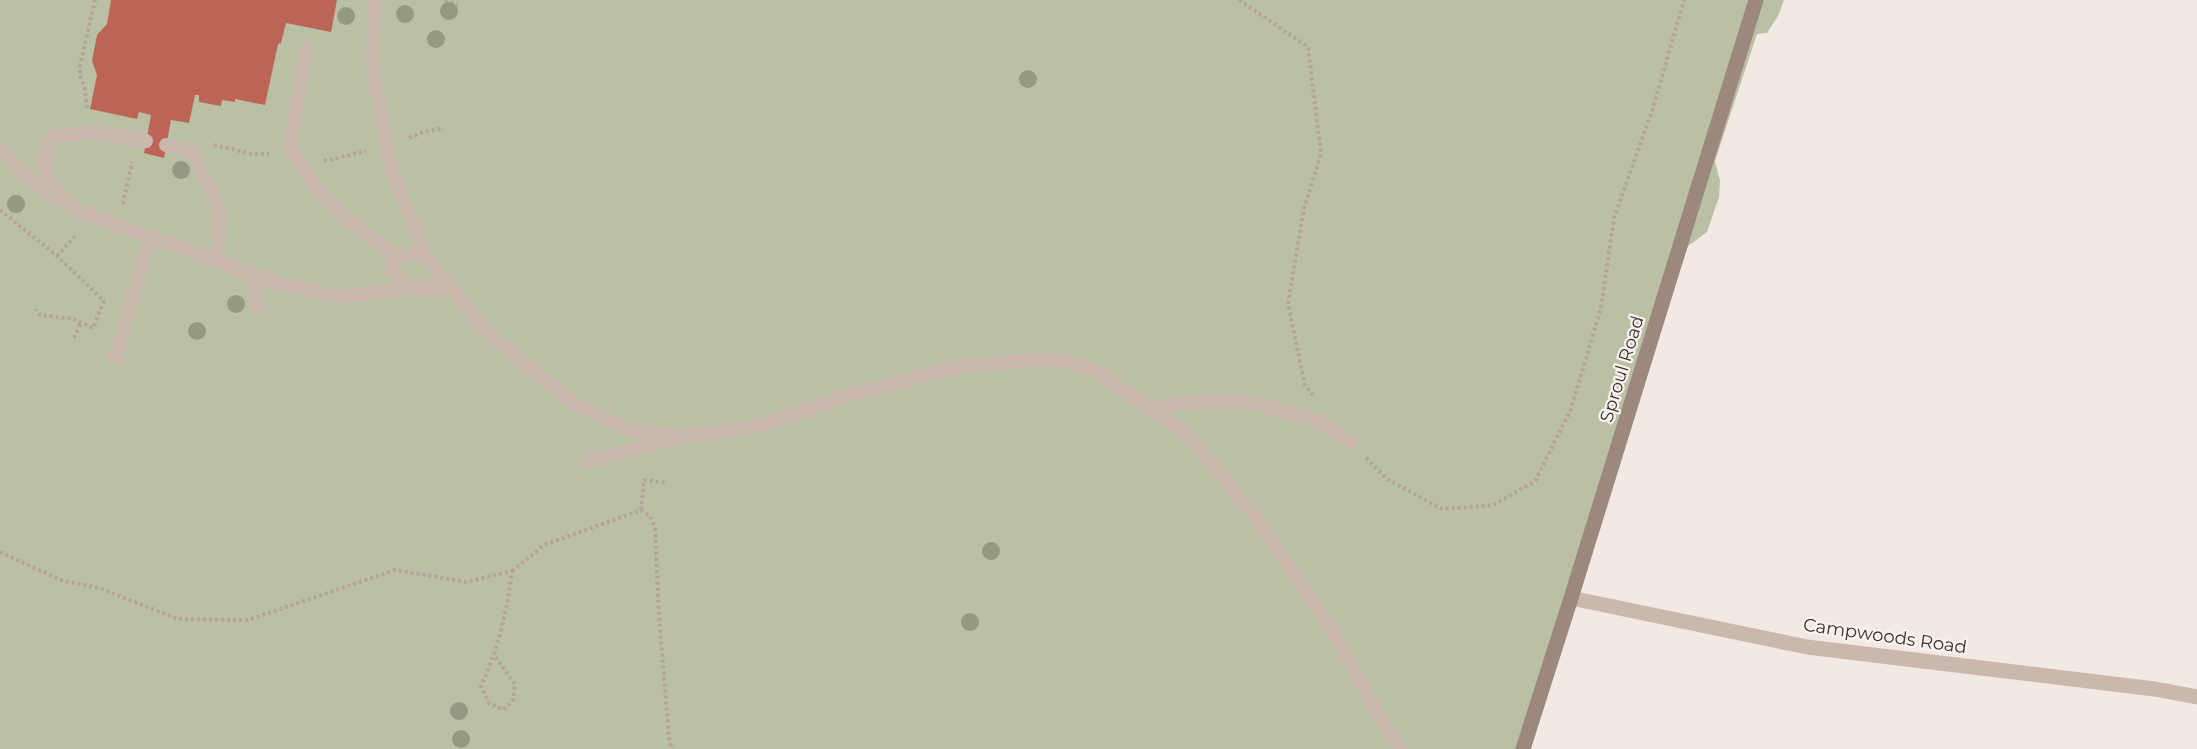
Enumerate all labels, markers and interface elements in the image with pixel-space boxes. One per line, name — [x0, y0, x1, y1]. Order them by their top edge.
street label: Sproul Road — [1595, 313, 1649, 425]
street label: Campwoods Road — [1802, 614, 1968, 658]

